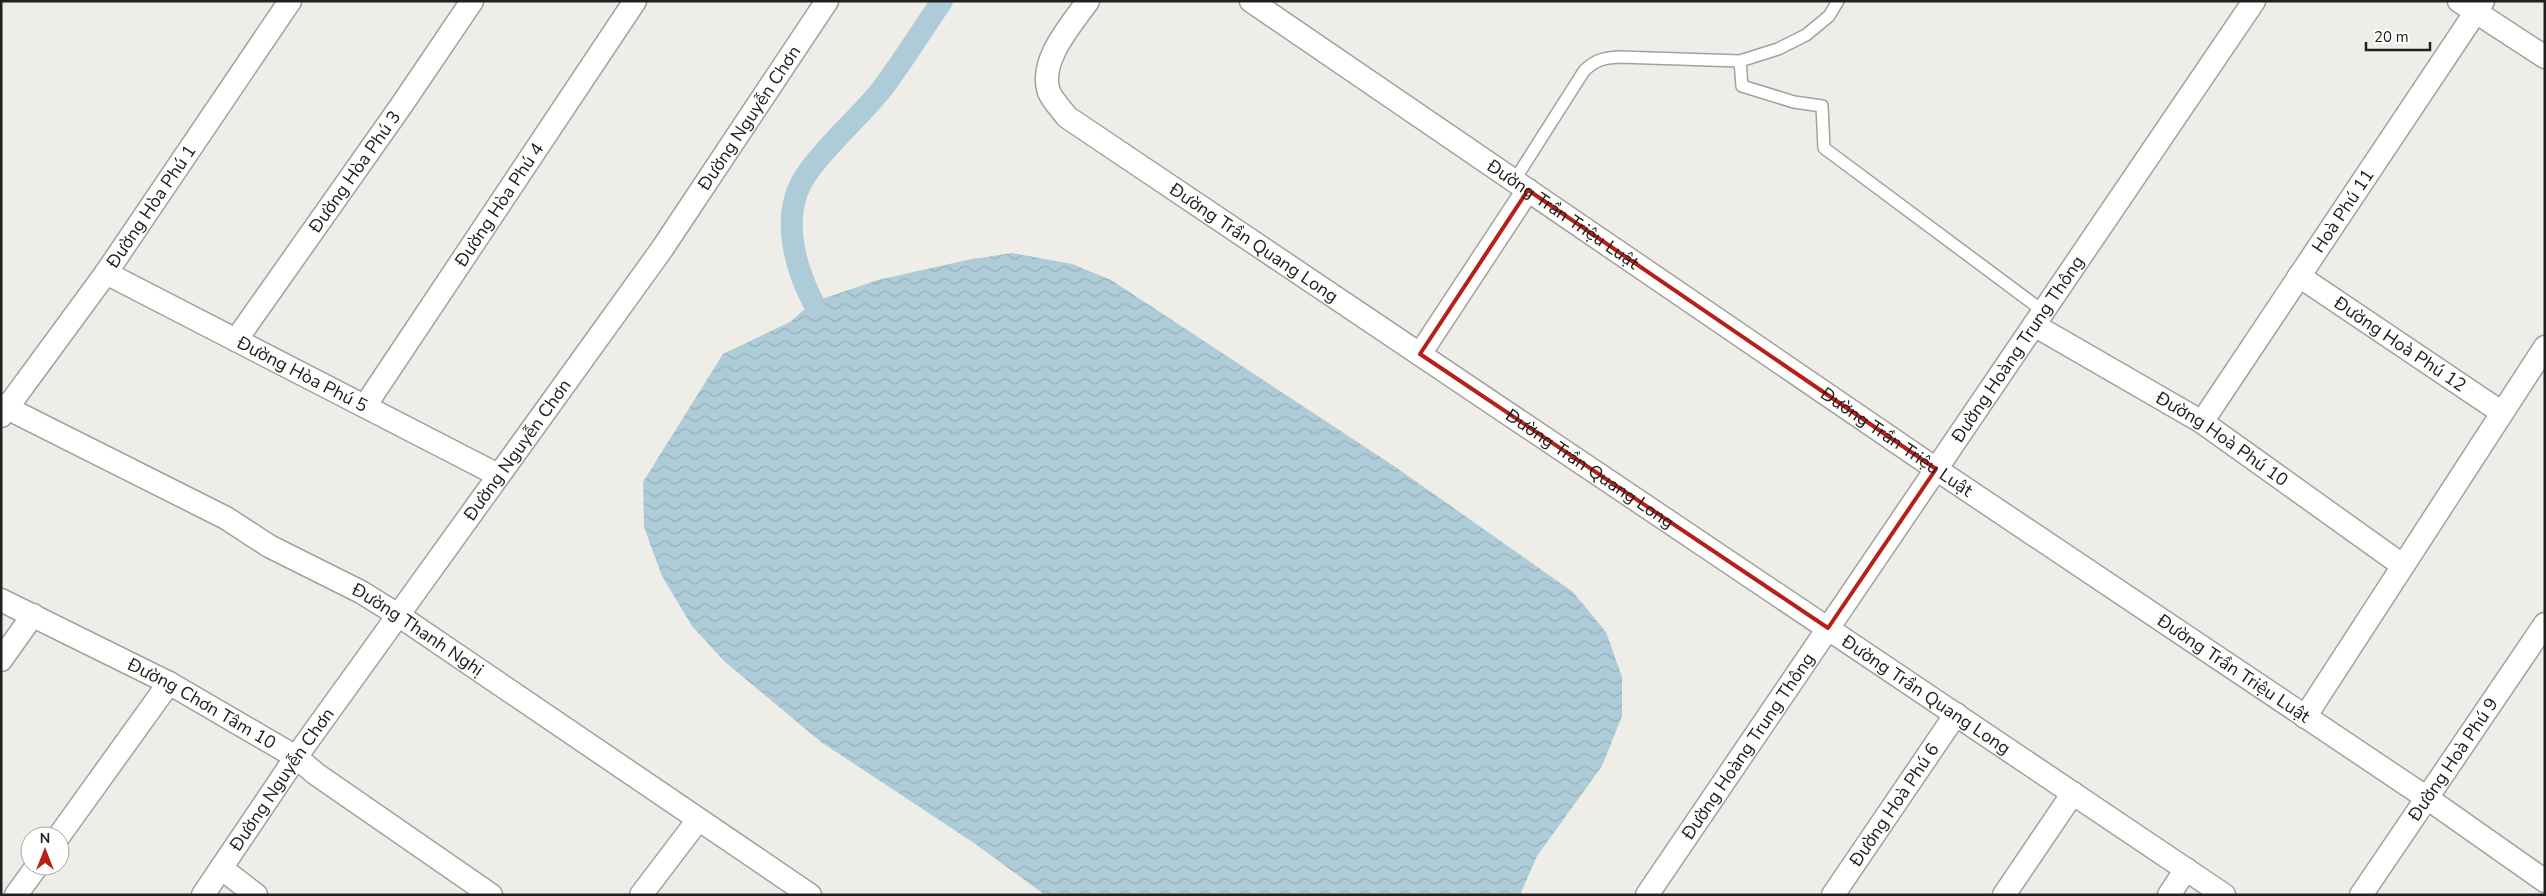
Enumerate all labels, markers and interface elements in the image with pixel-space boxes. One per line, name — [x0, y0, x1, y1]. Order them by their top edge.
scale bar — [2366, 20, 2430, 52]
text: 20 m — [2374, 27, 2409, 47]
street label: Đường Nguyễn Chơn — [692, 41, 806, 196]
street label: Đường Hòa Phú 3 — [303, 106, 406, 238]
street label: Đường Hòa Phú 4 — [449, 138, 549, 272]
street label: Đường Hòa Phú 1 — [100, 140, 201, 273]
street label: Đường Trần Triệu Luật — [1482, 153, 1644, 275]
street label: Hoà Phú 11 — [2306, 164, 2380, 257]
street label: Đường Trần Quang Long — [1164, 177, 1343, 308]
street label: Đường Hoàng Trung Thông — [1945, 251, 2090, 448]
street label: Đường Hoà Phú 12 — [2328, 290, 2471, 397]
street label: Đường Hòa Phú 5 — [232, 330, 372, 418]
street label: Đường Nguyễn Chơn — [458, 374, 576, 526]
street label: Đường Trần Triệu Luật — [1815, 381, 1978, 503]
street label: Đường Hoà Phú 10 — [2151, 385, 2293, 492]
street label: Đường Trần Quang Long — [1500, 403, 1679, 534]
street label: Đường Thanh Nghị — [347, 577, 488, 682]
street label: Đường Trần Triệu Luật — [2152, 608, 2315, 729]
street label: Đường Trần Quang Long — [1836, 629, 2015, 760]
street label: Đường Hoàng Trung Thông — [1676, 648, 1820, 845]
street label: Đường Chơn Tâm 10 — [123, 652, 280, 755]
street label: Đường Hoà Phú 9 — [2402, 693, 2504, 826]
street label: Đường Nguyễn Chơn — [223, 703, 340, 857]
street label: Đường Hoà Phú 6 — [1843, 739, 1945, 872]
north arrow — [20, 826, 70, 876]
text: N — [40, 829, 50, 848]

